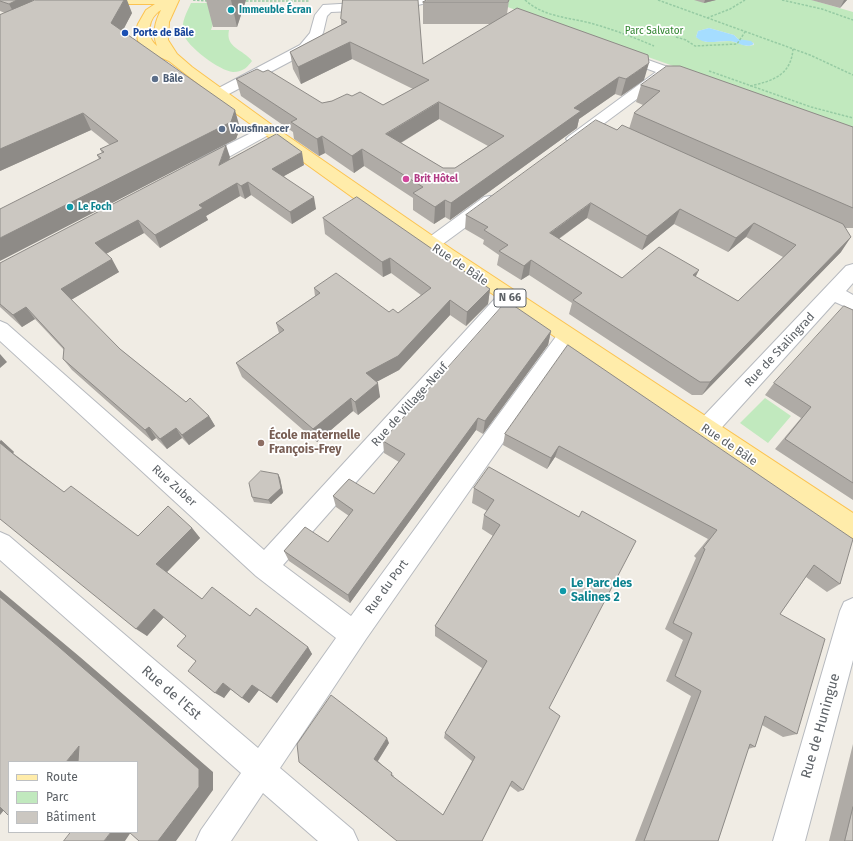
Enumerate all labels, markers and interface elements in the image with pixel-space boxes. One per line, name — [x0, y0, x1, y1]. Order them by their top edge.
place label: Immeuble Écran — [239, 4, 312, 16]
marker: Immeuble Écran — [226, 5, 236, 15]
park label: Parc Salvator — [625, 25, 683, 37]
place label: Porte de Bâle — [133, 27, 194, 39]
marker: Porte de Bâle — [120, 28, 130, 38]
place label: Bâle — [163, 73, 183, 85]
marker: Bâle — [150, 74, 160, 84]
place label: Vousfinancer — [230, 123, 289, 135]
marker: Vousfinancer — [217, 124, 227, 134]
place label: Brit Hôtel — [414, 173, 458, 185]
marker: Brit Hôtel — [401, 174, 411, 184]
place label: Le Foch — [78, 201, 112, 213]
marker: Le Foch — [65, 202, 75, 212]
street label: Rue de Bâle — [429, 241, 491, 289]
road number: N 66 — [494, 289, 526, 307]
street label: Rue de Stalingrad — [742, 310, 818, 390]
street label: Rue de Village-Neuf — [369, 360, 451, 450]
street label: Rue de Bâle — [698, 421, 760, 469]
place label: École maternelle François-Frey — [269, 429, 360, 457]
marker: École maternelle François-Frey — [256, 438, 266, 448]
street label: Rue Zuber — [149, 462, 199, 510]
street label: Rue du Port — [362, 557, 412, 617]
place label: Le Parc des Salines 2 — [571, 577, 632, 605]
marker: Le Parc des Salines 2 — [558, 586, 568, 596]
street label: Rue de l'Est — [138, 663, 204, 723]
street label: Rue de Huningue — [798, 671, 844, 781]
legend — [8, 761, 138, 833]
text: Route — [46, 770, 78, 784]
text: Parc — [46, 790, 69, 804]
text: Bâtiment — [46, 810, 96, 824]

